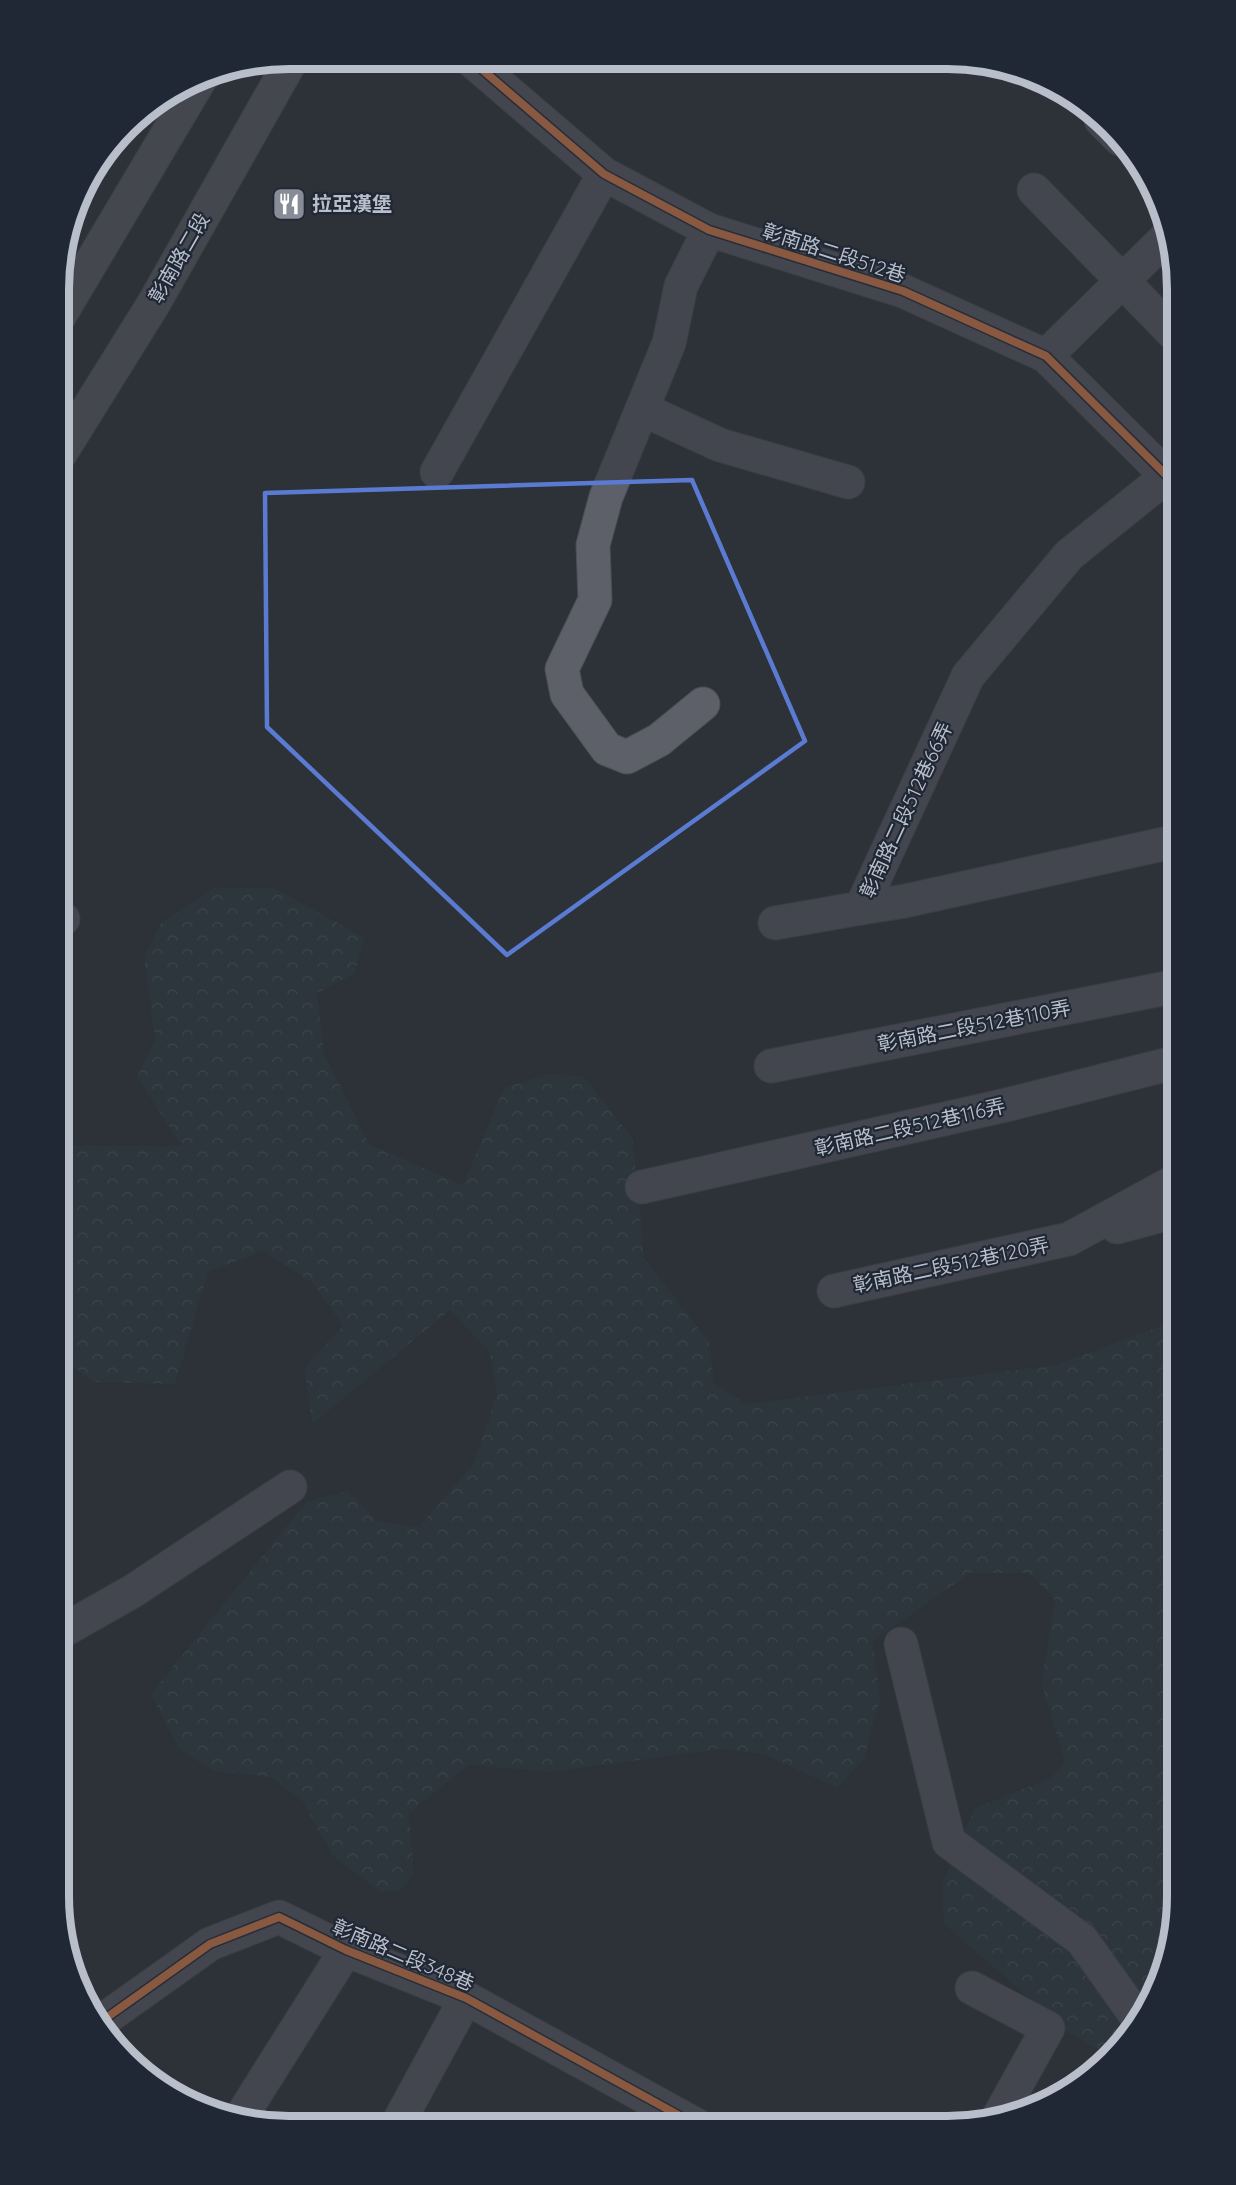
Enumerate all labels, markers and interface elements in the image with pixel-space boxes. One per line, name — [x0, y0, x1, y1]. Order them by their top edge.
restaurant icon: 拉亞漢堡 — [271, 186, 307, 222]
place label: 拉亞漢堡 — [312, 191, 392, 216]
street label: 彰南路二段 — [143, 208, 214, 307]
street label: 彰南路二段512巷 — [759, 218, 909, 287]
street label: 彰南路二段512巷66弄 — [854, 718, 957, 902]
street label: 彰南路二段512巷110弄 — [875, 995, 1073, 1056]
street label: 彰南路二段512巷116弄 — [812, 1092, 1008, 1161]
street label: 彰南路二段512巷120弄 — [851, 1232, 1051, 1298]
street label: 彰南路二段348巷 — [328, 1913, 478, 1996]

